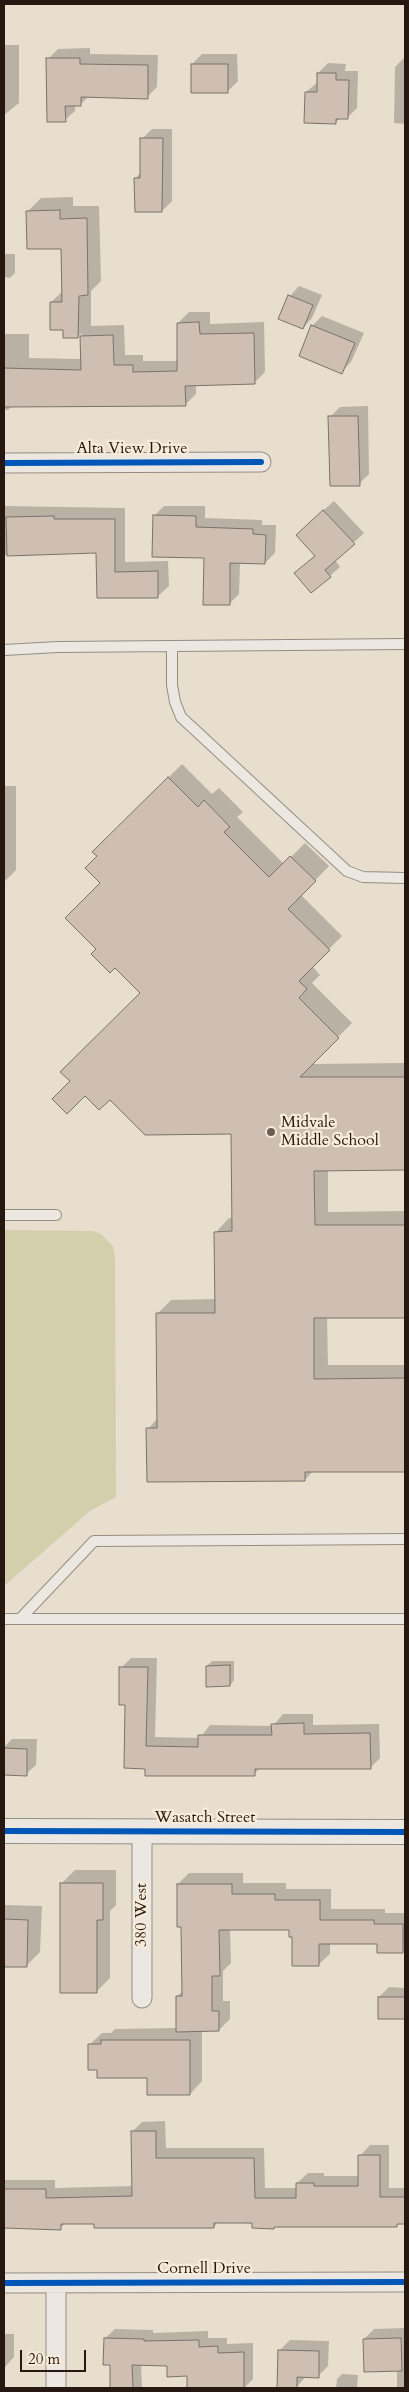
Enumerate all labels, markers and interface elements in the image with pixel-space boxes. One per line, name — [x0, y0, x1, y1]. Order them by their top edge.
street label: Alta View Drive — [76, 439, 188, 459]
place label: Midvale Middle School — [281, 1113, 379, 1151]
marker: Midvale Middle School — [265, 1126, 277, 1138]
street label: Wasatch Street — [155, 1808, 255, 1828]
street label: 380 West — [132, 1883, 152, 1947]
street label: Cornell Drive — [157, 2259, 251, 2279]
scale bar — [22, 2340, 89, 2372]
text: 20 m — [28, 2349, 60, 2369]

